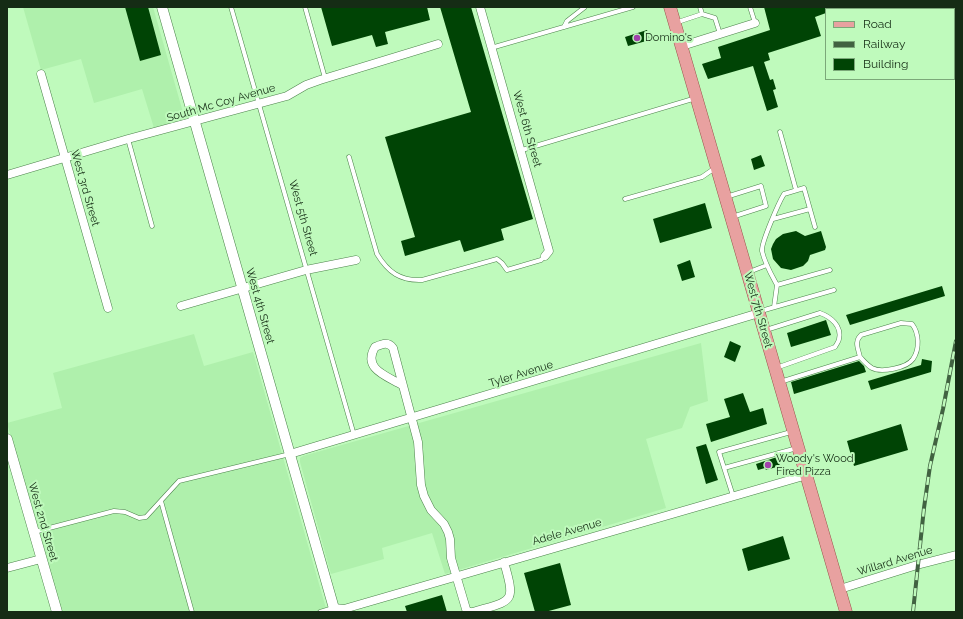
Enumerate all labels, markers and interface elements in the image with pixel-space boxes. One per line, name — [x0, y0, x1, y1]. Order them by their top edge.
legend — [825, 8, 955, 80]
text: Road — [863, 17, 892, 31]
place label: Domino's — [645, 31, 692, 45]
marker: Domino's — [632, 33, 642, 43]
text: Railway — [863, 37, 905, 51]
text: Building — [863, 57, 909, 71]
street label: South Mc Coy Avenue — [165, 81, 277, 125]
street label: West 6th Street — [510, 89, 544, 169]
street label: West 3rd Street — [68, 148, 102, 228]
street label: West 5th Street — [286, 178, 320, 258]
street label: West 4th Street — [243, 266, 277, 346]
street label: West 7th Street — [741, 271, 775, 349]
street label: Tyler Avenue — [487, 358, 555, 390]
place label: Woody's Wood Fired Pizza — [776, 452, 854, 478]
marker: Woody's Wood Fired Pizza — [763, 460, 773, 470]
street label: West 2nd Street — [25, 481, 61, 563]
street label: Adele Avenue — [531, 516, 603, 548]
street label: Willard Avenue — [856, 543, 934, 579]

